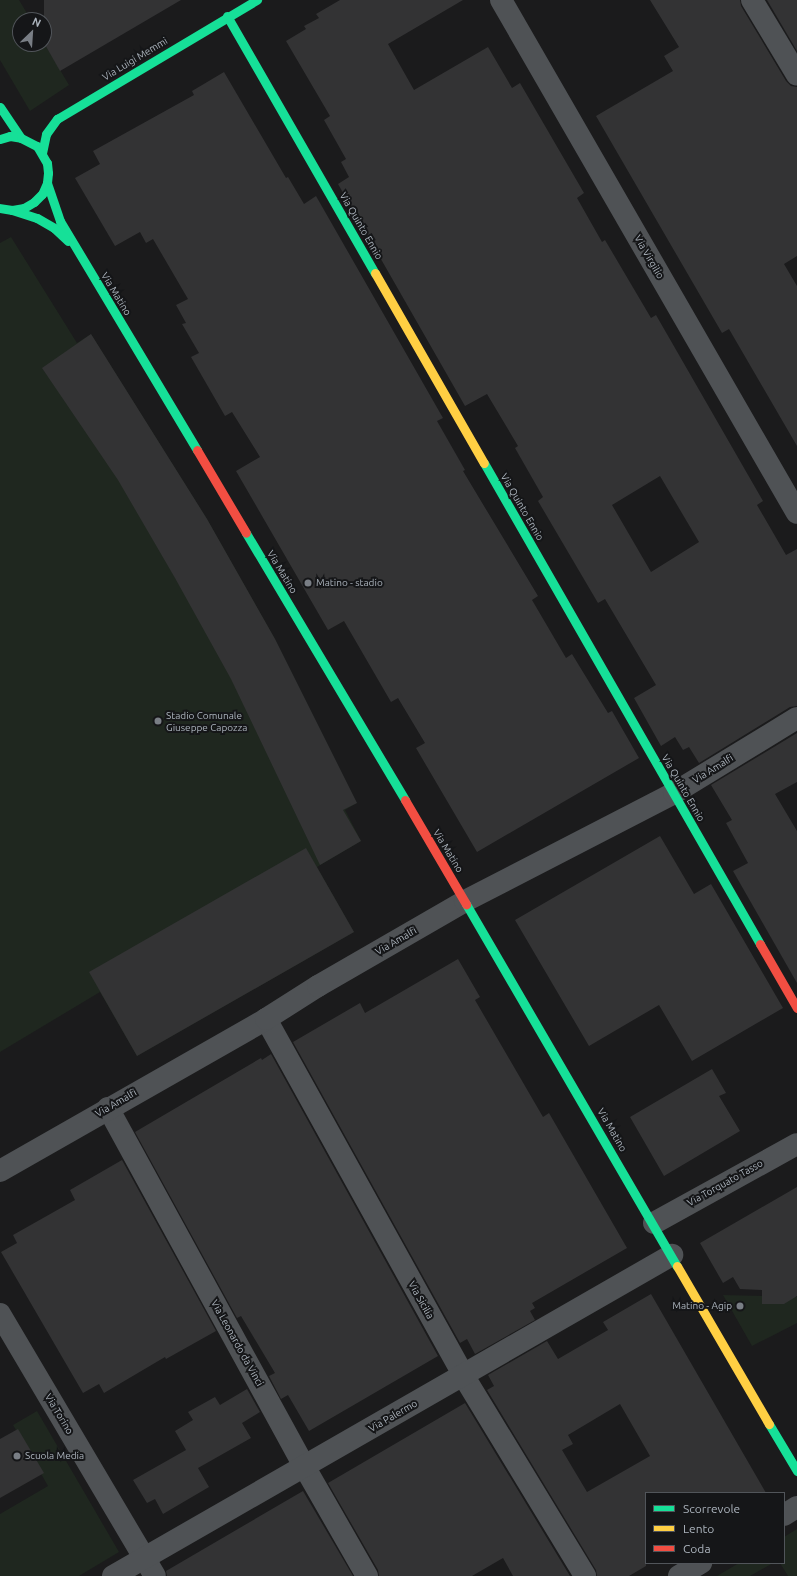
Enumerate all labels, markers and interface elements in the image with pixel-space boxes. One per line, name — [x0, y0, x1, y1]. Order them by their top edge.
north arrow — [12, 12, 52, 52]
text: N — [30, 15, 43, 29]
street label: Via Luigi Memmi — [100, 35, 170, 83]
street label: Via Quinto Ennio — [337, 190, 385, 262]
street label: Via Virgilio — [632, 233, 666, 281]
street label: Via Matino — [98, 270, 134, 318]
street label: Via Quinto Ennio — [498, 471, 546, 543]
street label: Via Matino — [264, 548, 300, 596]
place label: Matino - stadio — [316, 577, 383, 589]
marker: Matino - stadio — [303, 578, 313, 588]
place label: Stadio Comunale Giuseppe Capozza — [166, 709, 247, 732]
marker: Stadio Comunale Giuseppe Capozza — [153, 716, 163, 726]
street label: Via Quinto Ennio — [659, 752, 707, 824]
street label: Via Amalfi — [690, 752, 736, 786]
street label: Via Matino — [430, 827, 466, 875]
street label: Via Amalfi — [373, 924, 419, 958]
street label: Via Amalfi — [93, 1086, 139, 1120]
street label: Via Matino — [595, 1106, 629, 1154]
street label: Via Torquato Tasso — [685, 1157, 765, 1209]
street label: Via Sicilia — [406, 1279, 436, 1321]
street label: Via Leonardo da Vinci — [208, 1298, 266, 1388]
place label: Matino - Agip — [672, 1300, 732, 1312]
marker: Matino - Agip — [735, 1301, 745, 1311]
street label: Via Torino — [42, 1392, 76, 1436]
street label: Via Palermo — [367, 1397, 419, 1435]
place label: Scuola Media — [25, 1450, 84, 1462]
marker: Scuola Media — [12, 1451, 22, 1461]
legend — [645, 1492, 785, 1564]
text: Scorrevole — [683, 1502, 740, 1515]
text: Lento — [683, 1522, 714, 1535]
text: Coda — [683, 1542, 711, 1555]

